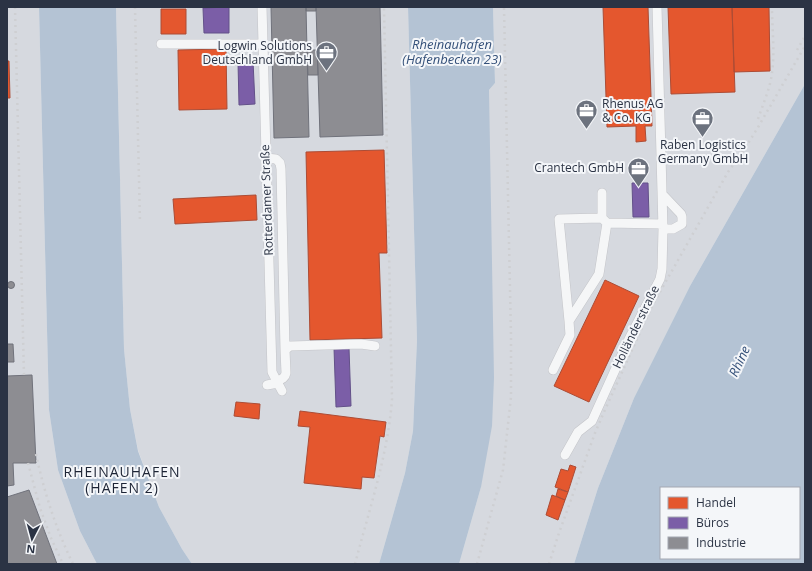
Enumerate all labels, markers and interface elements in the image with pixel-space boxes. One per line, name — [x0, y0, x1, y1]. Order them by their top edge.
water label: Rheinauhafen (Hafenbecken 23) — [402, 35, 502, 68]
place label: Logwin Solutions Deutschland GmbH — [203, 37, 312, 68]
office icon: Logwin Solutions Deutschland GmbH — [314, 40, 340, 73]
place label: Rhenus AG & Co. KG — [602, 95, 663, 126]
office icon: Rhenus AG & Co. KG — [573, 98, 599, 131]
office icon: Raben Logistics Germany GmbH — [690, 105, 716, 138]
place label: Raben Logistics Germany GmbH — [658, 136, 748, 167]
street label: Rotterdamer Straße — [256, 144, 277, 256]
office icon: Crantech GmbH — [626, 155, 652, 188]
place label: Crantech GmbH — [534, 159, 624, 176]
street label: Holländerstraße — [608, 282, 663, 371]
water label: Rhine — [724, 342, 754, 379]
district label: RHEINAUHAFEN (HAFEN 2) — [64, 462, 180, 497]
legend — [660, 487, 800, 559]
text: Handel — [696, 494, 736, 511]
text: Büros — [696, 514, 729, 531]
north arrow — [12, 519, 52, 559]
text: Industrie — [696, 534, 746, 551]
text: N — [26, 542, 36, 557]

